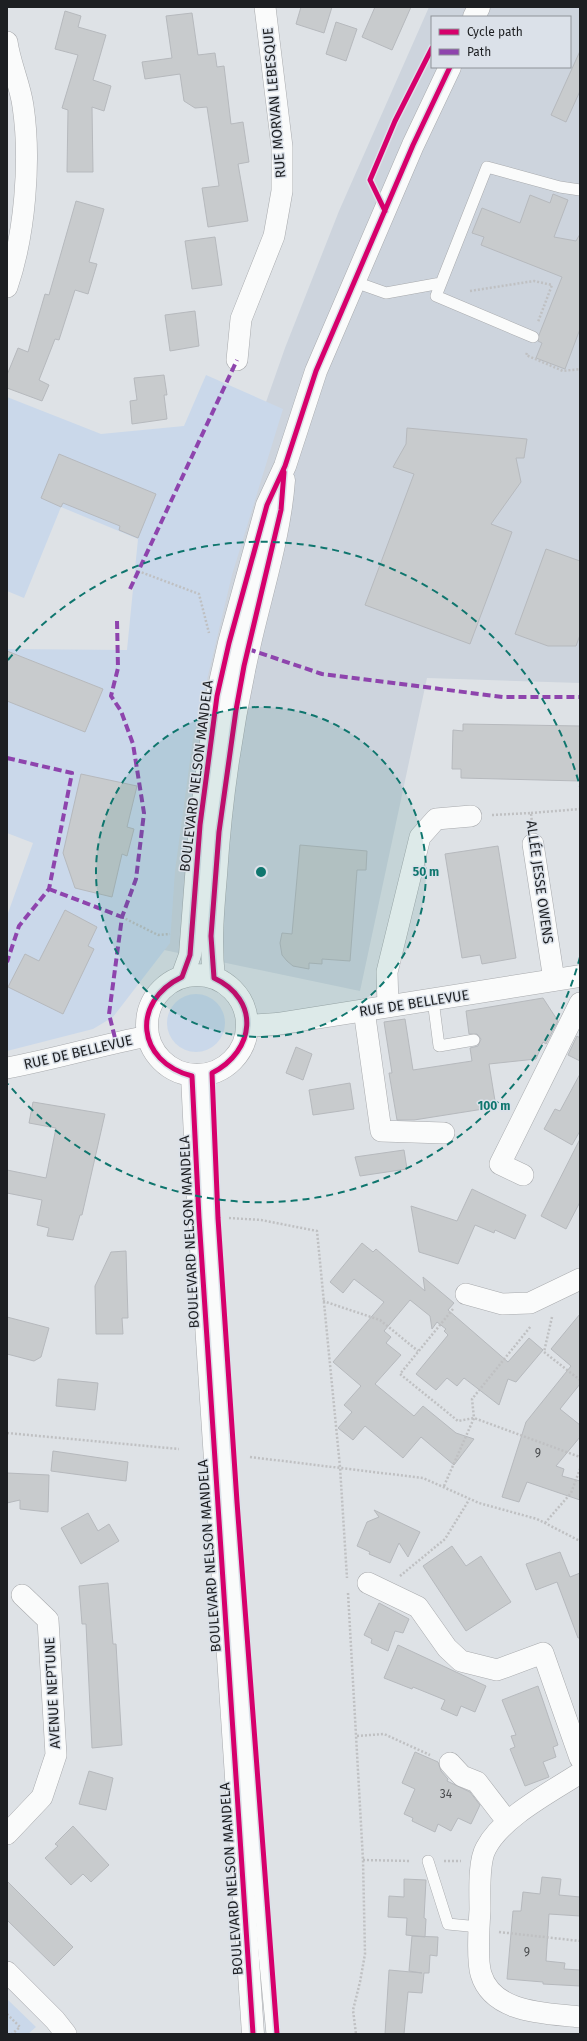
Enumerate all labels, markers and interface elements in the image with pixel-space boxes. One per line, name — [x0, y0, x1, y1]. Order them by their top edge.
legend — [431, 16, 571, 68]
text: Cycle path — [467, 25, 523, 39]
street label: RUE MORVAN LEBESQUE — [259, 27, 290, 179]
text: Path — [467, 45, 491, 59]
street label: BOULEVARD NELSON MANDELA — [176, 679, 217, 873]
street label: ALLÉE JESSE OWENS — [522, 819, 558, 945]
centre of rings — [254, 865, 268, 879]
text: 50 m — [413, 865, 439, 879]
street label: RUE DE BELLEVUE — [358, 986, 470, 1021]
street label: RUE DE BELLEVUE — [22, 1032, 134, 1073]
text: 100 m — [478, 1099, 510, 1113]
street label: BOULEVARD NELSON MANDELA — [176, 1135, 203, 1329]
house number: 9 — [535, 1446, 541, 1460]
street label: BOULEVARD NELSON MANDELA — [194, 1459, 225, 1653]
street label: AVENUE NEPTUNE — [41, 1637, 64, 1749]
street label: BOULEVARD NELSON MANDELA — [216, 1782, 247, 1976]
house number: 34 — [440, 1787, 453, 1801]
house number: 9 — [524, 1945, 530, 1959]

